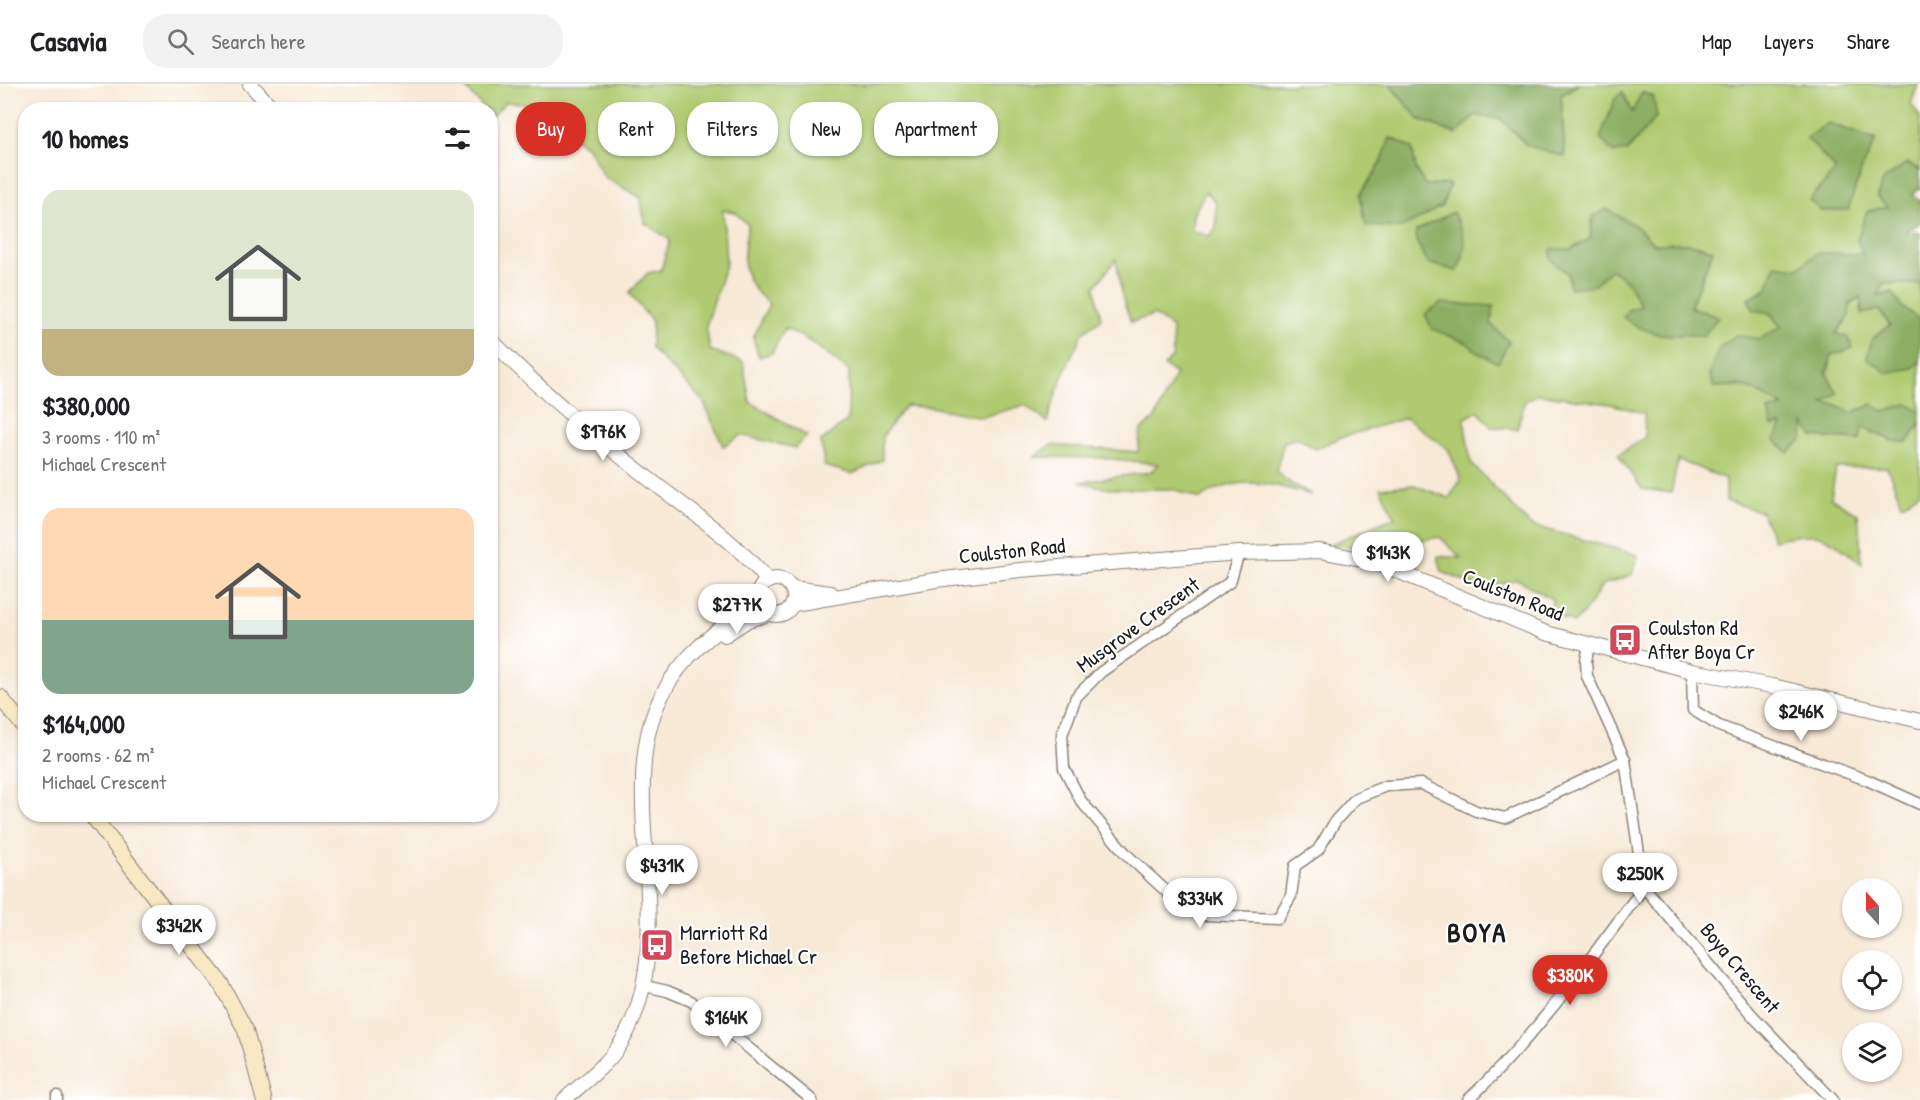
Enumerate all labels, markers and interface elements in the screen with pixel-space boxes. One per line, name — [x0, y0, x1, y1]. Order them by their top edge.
search box — [143, 14, 563, 68]
text: Casavia — [30, 22, 107, 60]
icon: search — [164, 25, 197, 58]
text: Search here — [212, 26, 306, 56]
text: Map — [1702, 27, 1731, 56]
text: Layers — [1764, 27, 1814, 56]
text: Share — [1847, 27, 1890, 56]
chip: Buy — [516, 102, 586, 156]
chip: Rent — [598, 102, 675, 156]
chip: Filters — [687, 102, 778, 156]
chip: New — [790, 102, 862, 156]
chip: Apartment — [874, 102, 998, 156]
text: 10 homes — [42, 121, 129, 156]
icon: filters — [441, 122, 474, 155]
icon: home — [204, 229, 312, 337]
text: $380,000 — [42, 388, 130, 423]
pin: $176K — [561, 411, 645, 462]
text: $176K — [580, 417, 626, 444]
text: 3 rooms · 110 m² — [42, 423, 160, 450]
text: Michael Crescent — [42, 450, 166, 477]
street label: Coulston Road — [957, 531, 1066, 570]
pin: $143K — [1346, 532, 1430, 583]
text: $143K — [1366, 538, 1410, 565]
icon: home — [204, 547, 312, 655]
street label: Coulston Road — [1458, 561, 1568, 628]
street label: Musgrove Crescent — [1070, 570, 1206, 679]
pin: $277K — [695, 584, 779, 635]
text: $277K — [712, 590, 762, 617]
place label: Coulston Rd After Boya Cr — [1648, 613, 1755, 666]
bus stop icon: Coulston Rd After Boya Cr — [1607, 622, 1643, 658]
pin: $246K — [1759, 691, 1843, 742]
text: $246K — [1778, 697, 1824, 724]
text: $164,000 — [42, 706, 125, 741]
text: 2 rooms · 62 m² — [42, 741, 154, 768]
text: Michael Crescent — [42, 768, 166, 795]
pin: $431K — [620, 845, 704, 896]
text: $431K — [640, 851, 684, 878]
pin: $250K — [1598, 853, 1682, 904]
text: $250K — [1616, 859, 1664, 886]
pin: $334K — [1158, 878, 1242, 929]
north arrow — [1842, 878, 1902, 938]
map controls — [1842, 878, 1902, 1082]
text: $334K — [1177, 884, 1223, 911]
pin: $342K — [137, 905, 221, 956]
text: $342K — [156, 911, 202, 938]
district label: BOYA — [1447, 914, 1507, 950]
street label: Boya Crescent — [1694, 916, 1787, 1020]
place label: Marriott Rd Before Michael Cr — [680, 918, 817, 971]
bus stop icon: Marriott Rd Before Michael Cr — [639, 927, 675, 963]
button: locate — [1842, 950, 1902, 1010]
pin: $380K — [1528, 955, 1612, 1006]
text: $380K — [1546, 961, 1594, 988]
pin: $164K — [684, 997, 768, 1048]
text: $164K — [704, 1003, 748, 1030]
button: layers — [1842, 1022, 1902, 1082]

